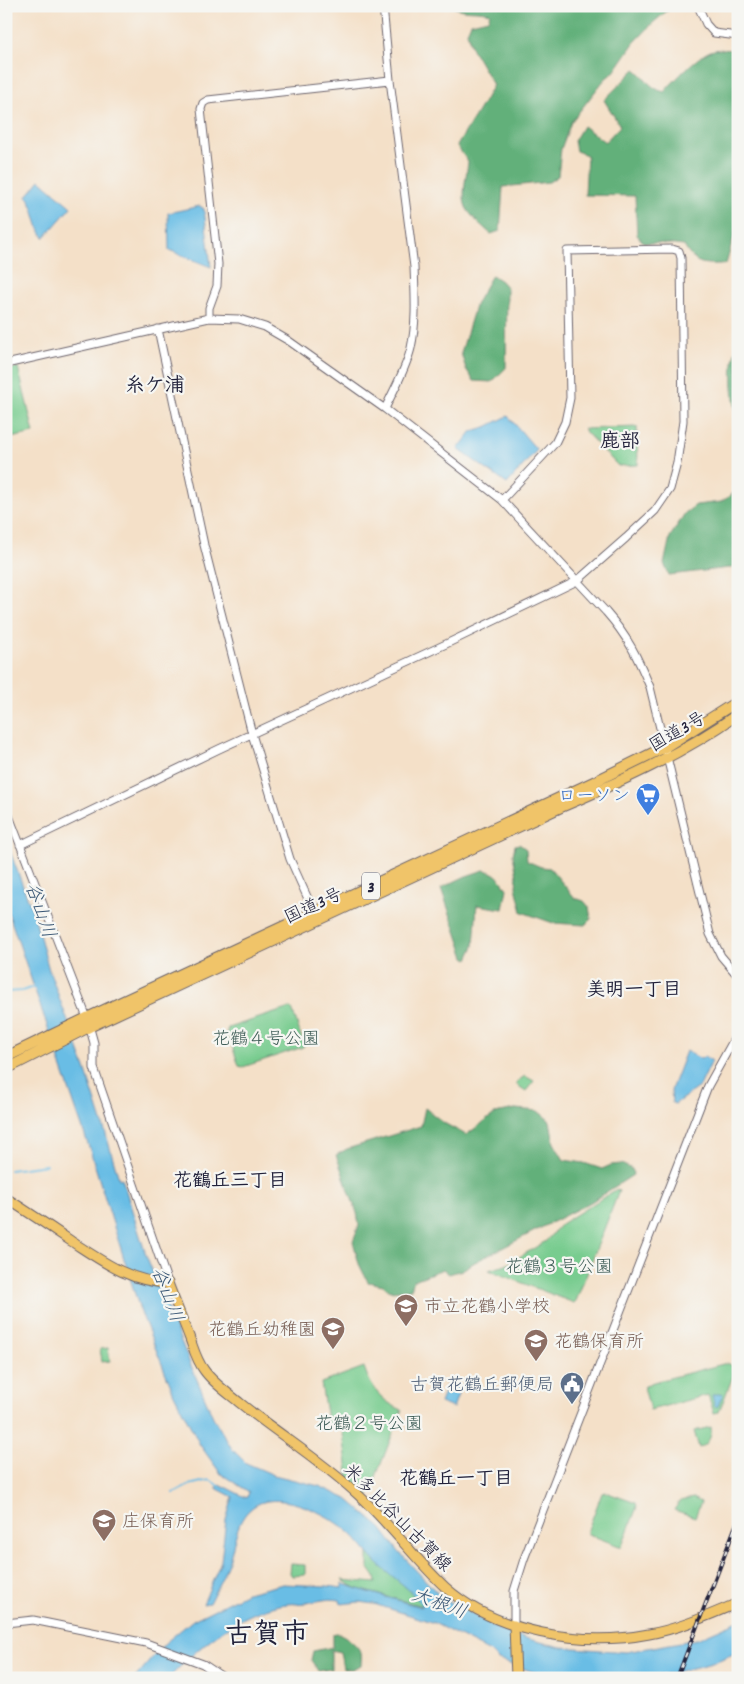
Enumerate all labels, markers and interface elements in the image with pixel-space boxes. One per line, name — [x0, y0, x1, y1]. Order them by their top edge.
district label: 糸ケ浦 — [125, 373, 185, 401]
district label: 鹿部 — [600, 429, 640, 457]
street label: 国道3号 — [645, 707, 711, 759]
supermarket icon: ローソン — [635, 782, 661, 816]
place label: ローソン — [558, 785, 630, 810]
road number: 3 — [362, 872, 380, 899]
water label: 谷山川 — [17, 880, 61, 942]
street label: 国道3号 — [281, 883, 347, 932]
district label: 美明一丁目 — [586, 978, 682, 1005]
park label: 花鶴４号公園 — [212, 1028, 320, 1053]
district label: 花鶴丘三丁目 — [173, 1169, 287, 1196]
park label: 花鶴３号公園 — [505, 1256, 613, 1281]
water label: 谷山川 — [143, 1264, 189, 1327]
school or university icon: 市立花鶴小学校 — [393, 1293, 419, 1327]
place label: 市立花鶴小学校 — [424, 1296, 550, 1321]
school or university icon: 花鶴丘幼稚園 — [320, 1316, 346, 1350]
place label: 花鶴丘幼稚園 — [208, 1319, 316, 1344]
school or university icon: 花鶴保育所 — [523, 1328, 549, 1362]
place label: 花鶴保育所 — [554, 1331, 644, 1356]
public building icon: 古賀花鶴丘郵便局 — [559, 1371, 585, 1405]
place label: 古賀花鶴丘郵便局 — [410, 1374, 554, 1399]
park label: 花鶴２号公園 — [315, 1413, 423, 1438]
street label: 米多比谷山古賀線 — [336, 1459, 456, 1579]
district label: 花鶴丘一丁目 — [399, 1467, 513, 1494]
school or university icon: 庄保育所 — [91, 1508, 117, 1542]
place label: 庄保育所 — [122, 1511, 194, 1536]
water label: 大根川 — [407, 1583, 470, 1628]
district label: 古賀市 — [225, 1617, 309, 1657]

